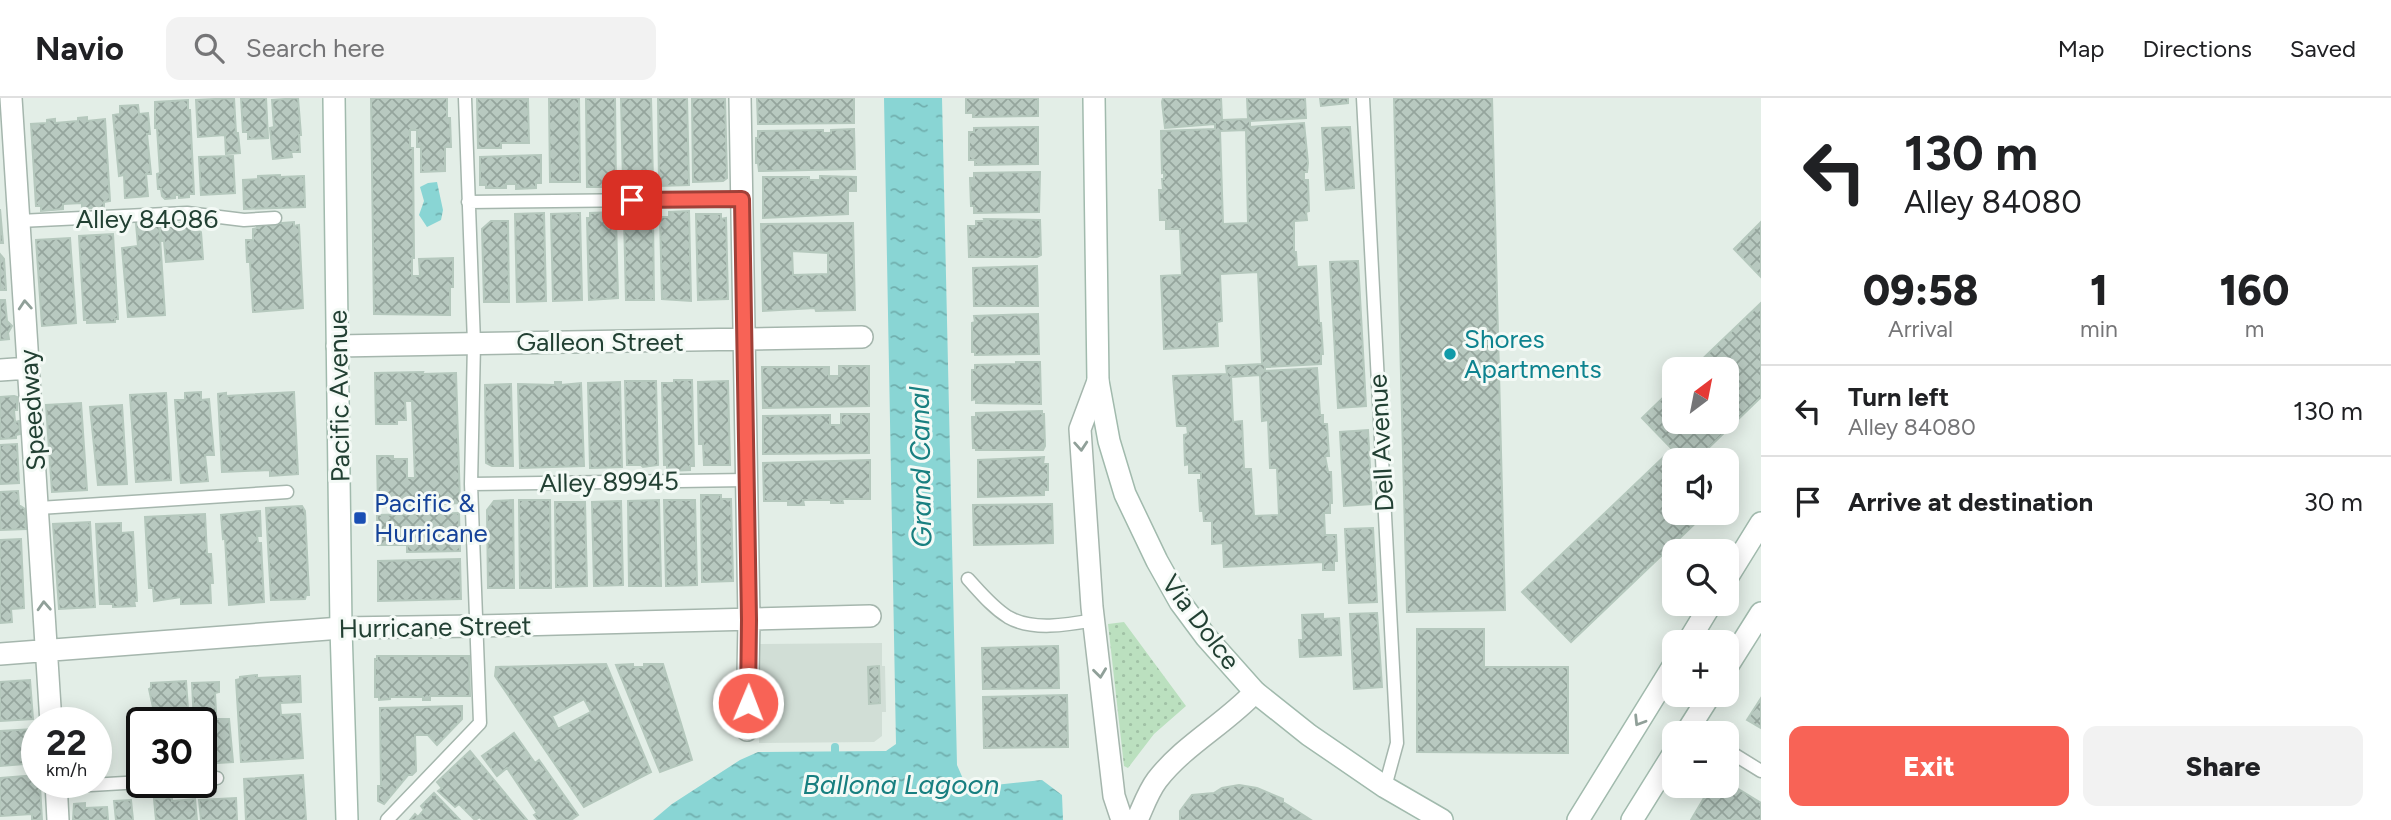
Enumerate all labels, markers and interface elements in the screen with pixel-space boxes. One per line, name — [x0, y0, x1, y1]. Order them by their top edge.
search box — [166, 17, 656, 80]
text: Navio — [35, 29, 124, 68]
icon: search — [190, 29, 228, 67]
text: Search here — [246, 32, 385, 64]
text: Map — [2058, 34, 2104, 63]
text: Directions — [2142, 34, 2252, 63]
text: Saved — [2290, 34, 2356, 63]
text: 130 m — [1904, 123, 2038, 182]
icon: left — [1789, 126, 1880, 217]
pin — [602, 170, 662, 230]
icon: arrive — [613, 181, 651, 219]
text: Alley 84080 — [1904, 183, 2082, 221]
street label: Alley 84086 — [76, 203, 218, 235]
text: 09:58 — [1863, 265, 1978, 316]
text: 1 — [2090, 265, 2108, 316]
text: 160 — [2219, 265, 2289, 316]
one-way arrow — [17, 300, 32, 311]
street label: Pacific Avenue — [321, 310, 357, 482]
text: Arrival — [1888, 315, 1953, 343]
text: min — [2080, 315, 2118, 343]
text: m — [2245, 315, 2264, 343]
place label: Shores Apartments — [1464, 323, 1602, 385]
street label: Galleon Street — [516, 326, 684, 358]
marker: Shores Apartments — [1442, 346, 1458, 362]
street label: Speedway — [12, 348, 52, 472]
north arrow — [1662, 357, 1740, 434]
map controls — [1662, 357, 1739, 798]
street label: Dell Avenue — [1361, 373, 1401, 513]
text: Turn left — [1848, 381, 1949, 413]
water label: Grand Canal — [902, 385, 938, 548]
icon: left — [1789, 392, 1827, 430]
text: 130 m — [2293, 395, 2363, 427]
text: Alley 84080 — [1848, 413, 1976, 441]
one-way arrow — [1073, 441, 1088, 452]
button: sound — [1662, 448, 1739, 525]
street label: Alley 89945 — [539, 465, 679, 499]
icon: arrive — [1789, 483, 1827, 521]
text: Arrive at destination — [1848, 486, 2093, 518]
text: 30 m — [2304, 486, 2363, 518]
place label: Pacific & Hurricane — [374, 487, 488, 549]
marker: Pacific & Hurricane — [352, 510, 368, 526]
button: search — [1662, 539, 1739, 616]
street label: Via Dolce — [1155, 568, 1247, 676]
one-way arrow — [36, 600, 51, 611]
street label: Hurricane Street — [338, 609, 532, 645]
button: + — [1662, 630, 1739, 707]
position arrow — [711, 666, 785, 740]
one-way arrow — [1092, 667, 1107, 679]
speed limit sign: 30 — [126, 707, 217, 798]
one-way arrow — [1634, 714, 1647, 727]
button: − — [1662, 721, 1739, 798]
text: 22 — [46, 722, 87, 764]
button: Exit — [1789, 726, 2069, 806]
button: Share — [2083, 726, 2363, 806]
text: km/h — [46, 759, 87, 781]
water label: Ballona Lagoon — [803, 767, 999, 801]

